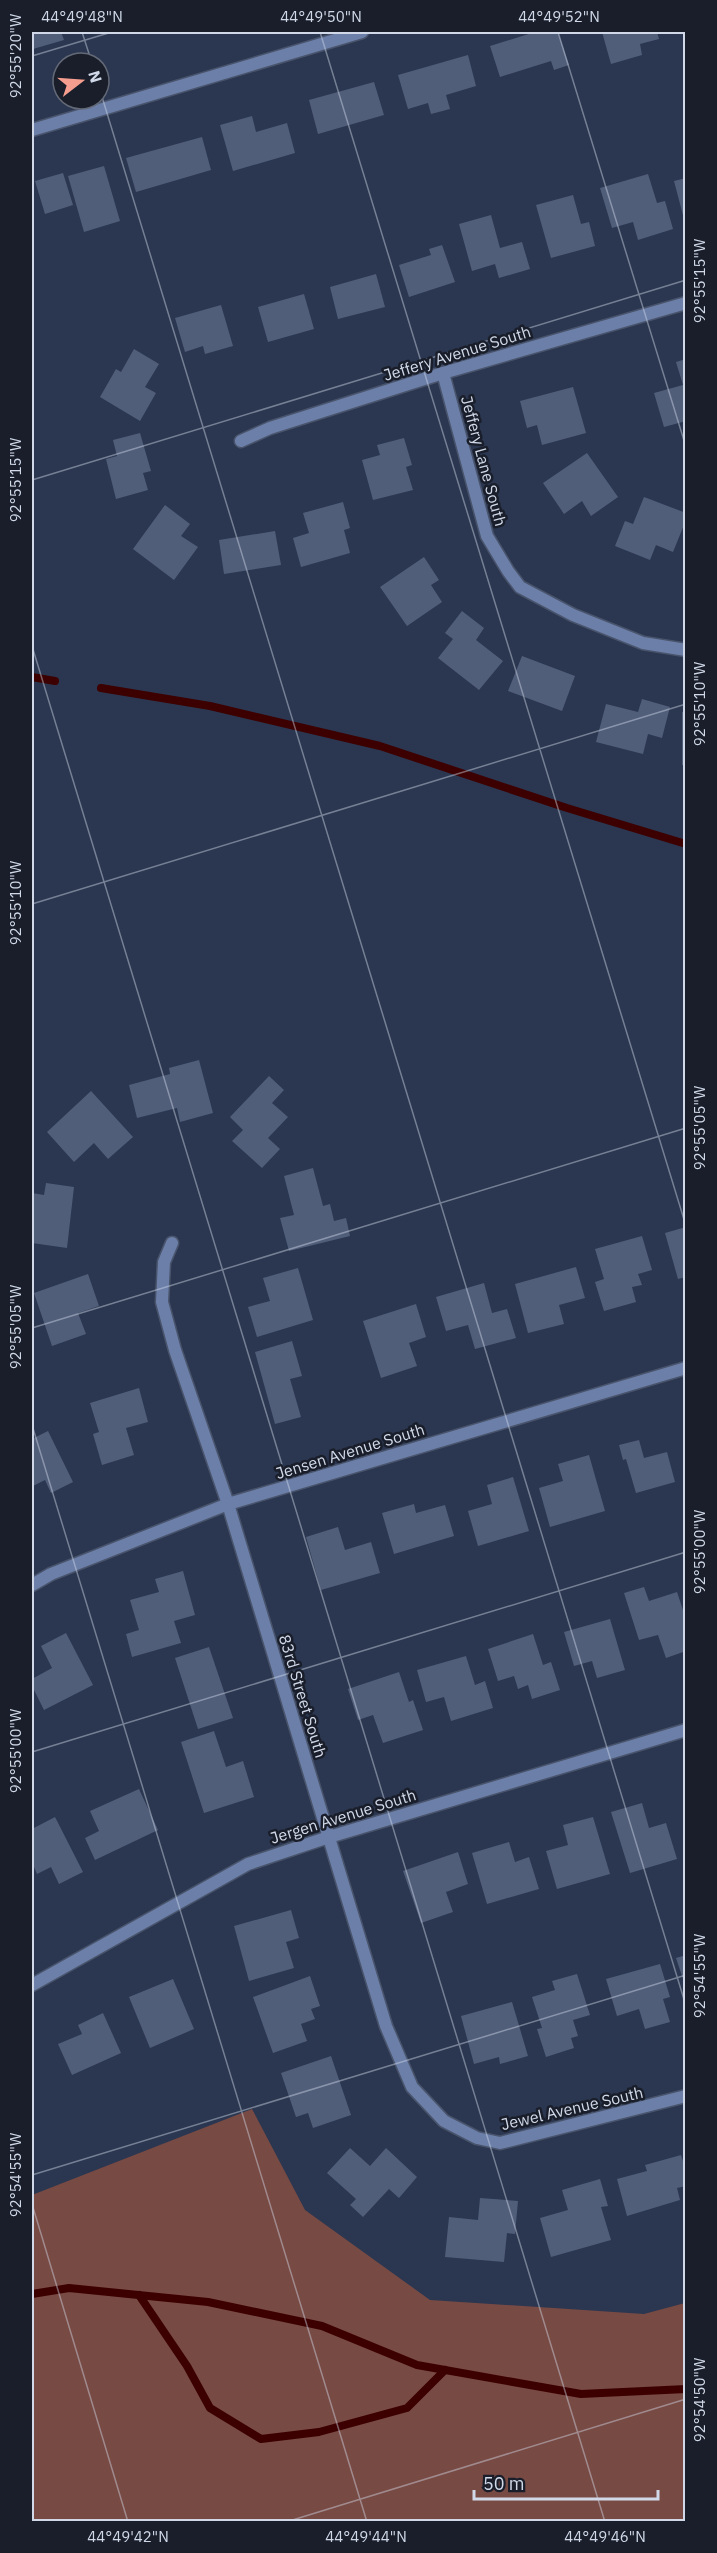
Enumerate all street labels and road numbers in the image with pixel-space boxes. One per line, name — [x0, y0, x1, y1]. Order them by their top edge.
street label: Jeffery Avenue South — [381, 321, 533, 385]
street label: Jeffery Lane South — [457, 394, 511, 528]
street label: Jensen Avenue South — [273, 1419, 427, 1483]
street label: 83rd Street South — [275, 1632, 331, 1760]
street label: Jergen Avenue South — [268, 1784, 418, 1848]
street label: Jewel Avenue South — [499, 2082, 645, 2134]

